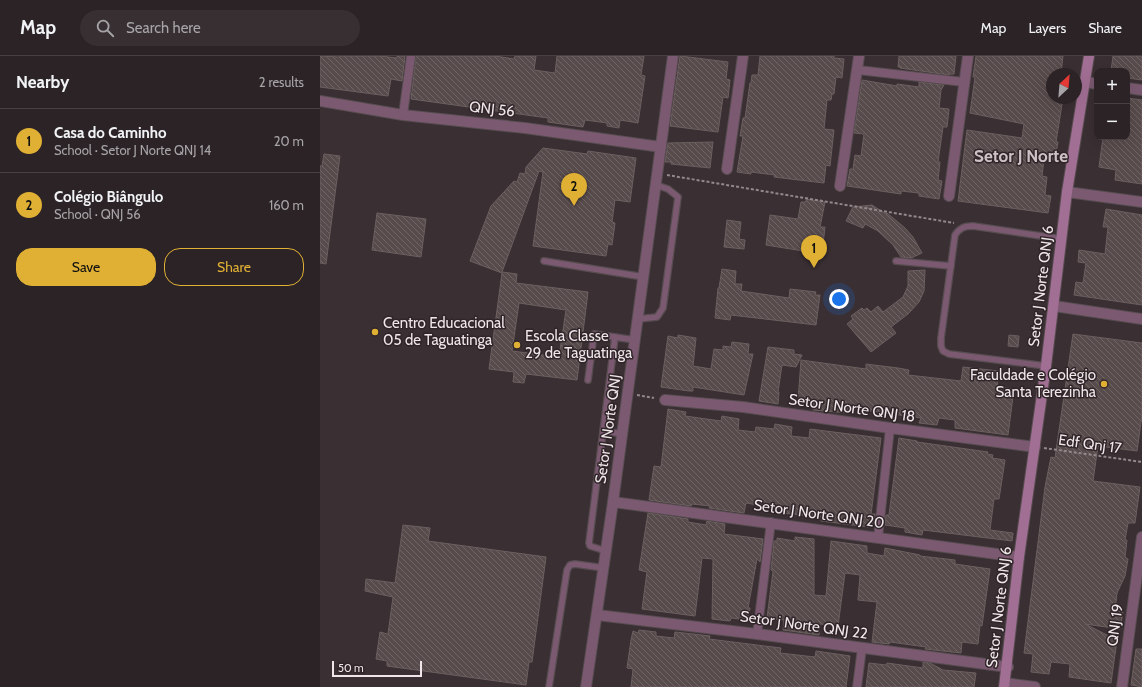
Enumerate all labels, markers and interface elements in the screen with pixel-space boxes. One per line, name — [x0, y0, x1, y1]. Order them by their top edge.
search box — [80, 10, 360, 46]
text: Map — [20, 16, 56, 39]
icon: search — [94, 17, 116, 39]
text: Search here — [126, 19, 201, 37]
text: Map — [981, 19, 1006, 37]
text: Layers — [1028, 19, 1066, 37]
text: Share — [1088, 19, 1122, 37]
north arrow — [1046, 68, 1082, 104]
map controls — [1094, 68, 1130, 140]
button: + — [1094, 68, 1130, 104]
text: Nearby — [16, 72, 69, 92]
text: 2 results — [259, 74, 304, 90]
street label: QNJ 56 — [468, 98, 516, 120]
button: − — [1094, 104, 1130, 140]
text: Casa do Caminho — [54, 124, 167, 142]
text: 1 — [27, 133, 31, 149]
text: 20 m — [274, 133, 304, 149]
text: School · Setor J Norte QNJ 14 — [54, 142, 211, 158]
district label: Setor J Norte — [974, 146, 1068, 166]
pin: 2 — [561, 173, 587, 206]
text: Colégio Biângulo — [54, 188, 163, 206]
text: 2 — [26, 197, 32, 213]
text: 160 m — [269, 197, 304, 213]
text: School · QNJ 56 — [54, 206, 141, 222]
street label: Setor J Norte QNJ 6 — [1025, 224, 1057, 348]
pin: 1 — [801, 235, 827, 268]
button: Save — [16, 248, 156, 286]
button: Share — [164, 248, 304, 286]
your location — [829, 289, 849, 309]
place label: Centro Educacional 05 de Taguatinga — [383, 314, 505, 349]
marker: Centro Educacional 05 de Taguatinga — [370, 327, 380, 337]
place label: Escola Classe 29 de Taguatinga — [525, 327, 633, 362]
marker: Escola Classe 29 de Taguatinga — [512, 340, 522, 350]
place label: Faculdade e Colégio Santa Terezinha — [970, 366, 1097, 401]
street label: Setor J Norte QNJ — [591, 373, 625, 485]
marker: Faculdade e Colégio Santa Terezinha — [1099, 379, 1109, 389]
street label: Setor J Norte QNJ 18 — [788, 390, 916, 426]
street label: Edf Qnj 17 — [1057, 431, 1123, 457]
street label: Setor J Norte QNJ 20 — [752, 496, 886, 532]
street label: Setor J Norte QNJ 6 — [983, 545, 1015, 669]
street label: QNJ 19 — [1103, 603, 1127, 647]
street label: Setor j Norte QNJ 22 — [739, 607, 869, 643]
scale bar — [332, 659, 422, 678]
text: 50 m — [338, 661, 364, 675]

